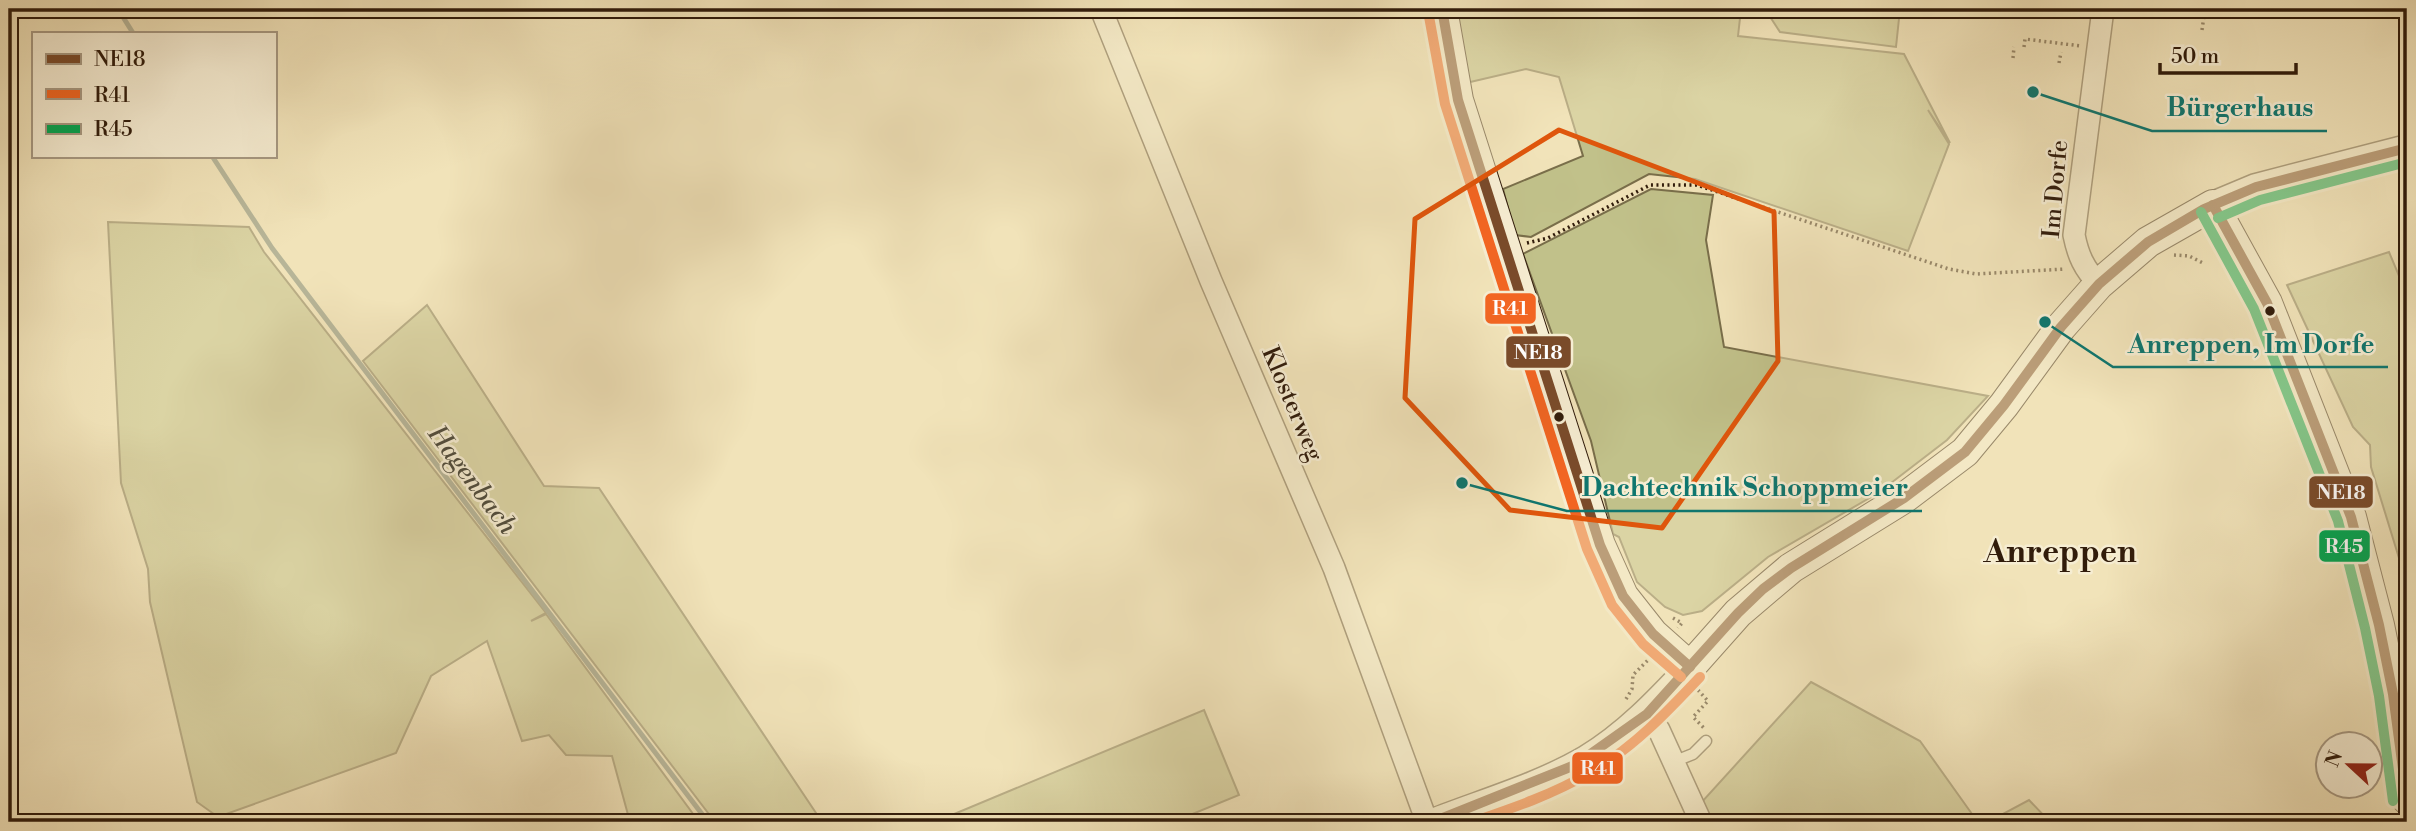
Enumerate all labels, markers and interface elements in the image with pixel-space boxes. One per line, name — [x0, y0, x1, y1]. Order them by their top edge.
legend — [32, 32, 276, 158]
scale bar — [2160, 32, 2297, 76]
text: 50 m — [2171, 44, 2219, 70]
text: NE18 — [94, 47, 146, 73]
text: R41 — [94, 83, 130, 109]
callout: Bürgerhaus — [2152, 84, 2327, 131]
text: Bürgerhaus — [2167, 92, 2313, 124]
text: R45 — [94, 117, 133, 143]
street label: Im Dorfe — [2037, 139, 2075, 239]
line badge: R41 — [1484, 292, 1537, 325]
text: R41 — [1492, 297, 1528, 321]
unlabelled marker — [2263, 304, 2277, 318]
callout: Anreppen, Im Dorfe — [2113, 320, 2388, 367]
text: Anreppen, Im Dorfe — [2127, 329, 2374, 361]
line badge: NE18 — [1505, 335, 1572, 369]
text: NE18 — [1513, 341, 1563, 365]
street label: Klosterweg — [1254, 342, 1330, 466]
unlabelled marker — [1552, 410, 1566, 424]
water label: Hagenbach — [420, 418, 524, 541]
callout: Dachtechnik Schoppmeier — [1567, 464, 1922, 511]
text: Dachtechnik Schoppmeier — [1582, 472, 1908, 504]
line badge: NE18 — [2308, 475, 2374, 509]
text: NE18 — [2316, 481, 2366, 505]
line badge: R45 — [2318, 529, 2371, 563]
district label: Anreppen — [1982, 532, 2137, 572]
text: R45 — [2325, 535, 2364, 559]
north arrow — [2314, 730, 2384, 800]
text: N — [2320, 748, 2348, 770]
line badge: R41 — [1571, 751, 1624, 785]
text: R41 — [1580, 757, 1616, 781]

